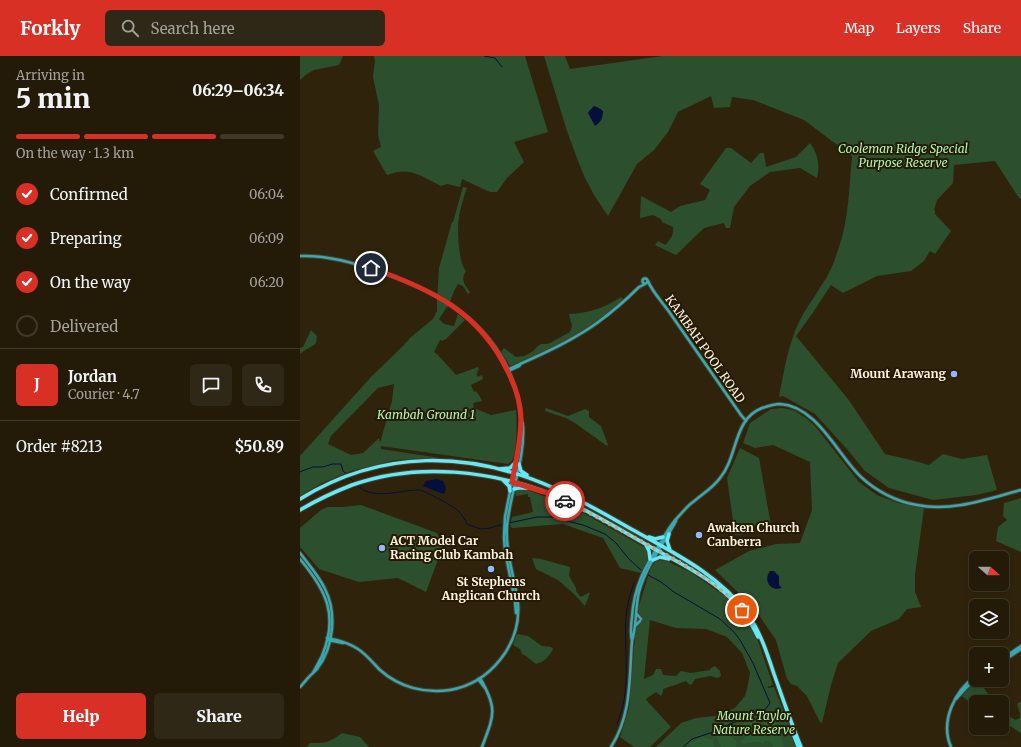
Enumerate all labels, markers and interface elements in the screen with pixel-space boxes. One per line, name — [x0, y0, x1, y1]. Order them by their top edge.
search box — [105, 10, 385, 46]
text: Forkly — [20, 16, 81, 40]
icon: search — [119, 17, 141, 39]
text: Search here — [151, 19, 235, 38]
text: Map — [844, 19, 874, 37]
text: Layers — [896, 19, 941, 37]
text: Share — [963, 19, 1001, 37]
text: Arriving in — [16, 67, 85, 84]
text: 06:29–06:34 — [192, 81, 284, 100]
text: 5 min — [16, 82, 90, 115]
park label: Cooleman Ridge Special Purpose Reserve — [838, 141, 969, 170]
text: On the way · 1.3 km — [16, 145, 134, 162]
icon: check — [16, 183, 38, 205]
text: Confirmed — [50, 185, 128, 204]
text: 06:04 — [249, 186, 284, 203]
icon: check — [16, 227, 38, 249]
text: Preparing — [50, 229, 122, 248]
text: 06:09 — [249, 230, 284, 247]
pin — [354, 251, 388, 285]
icon: home — [360, 257, 382, 279]
icon: check — [16, 271, 38, 293]
text: On the way — [50, 273, 131, 292]
text: 06:20 — [249, 274, 284, 291]
street label: KAMBAH POOL ROAD — [662, 292, 748, 406]
text: Delivered — [50, 317, 118, 336]
button: chat — [190, 364, 232, 406]
button: phone — [242, 364, 284, 406]
place label: Mount Arawang — [850, 366, 946, 381]
text: Jordan — [68, 367, 117, 386]
marker: Mount Arawang — [949, 369, 959, 379]
text: J — [34, 375, 40, 394]
text: Courier · 4.7 — [68, 386, 140, 403]
park label: Kambah Ground 1 — [376, 407, 475, 422]
text: Order #8213 — [16, 437, 103, 456]
text: $50.89 — [234, 437, 284, 456]
courier — [545, 481, 585, 521]
icon: car — [554, 490, 576, 512]
place label: Awaken Church Canberra — [706, 520, 800, 549]
marker: Awaken Church Canberra — [694, 530, 704, 540]
place label: ACT Model Car Racing Club Kambah — [389, 533, 513, 562]
marker: ACT Model Car Racing Club Kambah — [377, 543, 387, 553]
north arrow — [969, 551, 1009, 591]
map controls — [969, 551, 1009, 735]
marker: St Stephens Anglican Church — [486, 564, 496, 574]
place label: St Stephens Anglican Church — [441, 574, 540, 603]
pin — [725, 593, 759, 627]
icon: bag — [731, 599, 753, 621]
button: layers — [969, 599, 1009, 639]
button: + — [969, 647, 1009, 687]
button: Help — [16, 693, 146, 739]
button: Share — [154, 693, 284, 739]
button: − — [969, 695, 1009, 735]
park label: Mount Taylor Nature Reserve — [713, 708, 795, 737]

